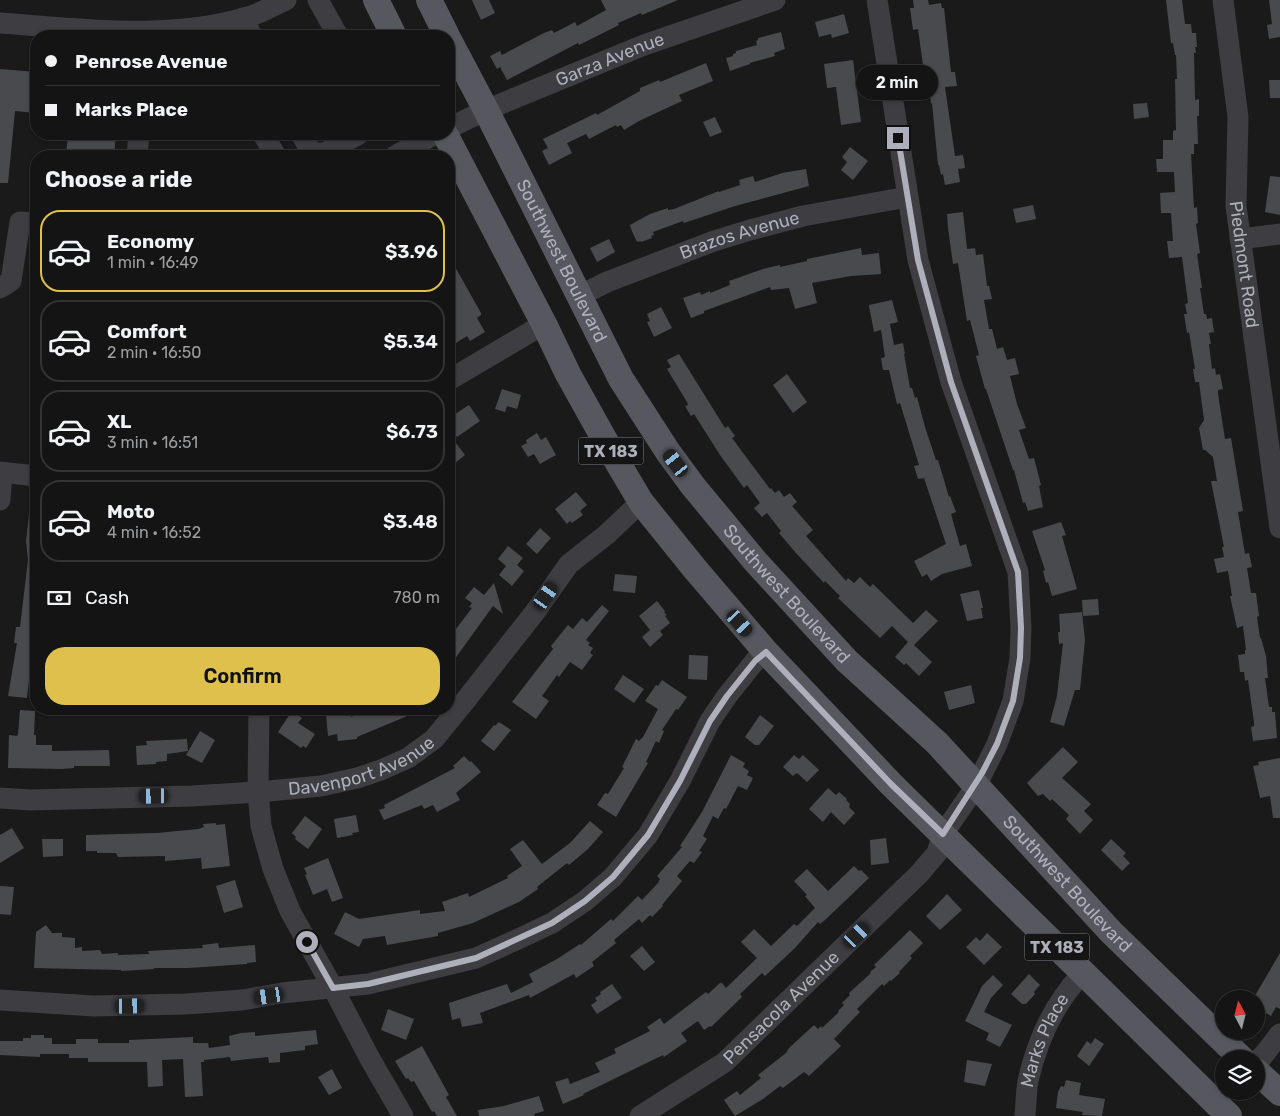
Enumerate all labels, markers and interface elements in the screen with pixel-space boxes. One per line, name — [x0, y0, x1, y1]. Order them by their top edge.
street label: Garza Avenue — [552, 28, 667, 91]
text: Penrose Avenue — [75, 50, 228, 73]
callout: 2 min — [857, 66, 939, 100]
text: 2 min — [876, 73, 918, 92]
text: Marks Place — [75, 98, 188, 121]
route end — [887, 127, 909, 149]
text: Choose a ride — [45, 166, 192, 193]
street label: Southwest Boulevard — [512, 176, 612, 346]
street label: Piedmont Road — [1224, 200, 1264, 329]
street label: Brazos Avenue — [676, 206, 802, 264]
icon: car — [47, 229, 92, 274]
text: Economy — [107, 230, 194, 253]
text: $3.96 — [385, 240, 438, 263]
text: 1 min · 16:49 — [107, 253, 199, 272]
icon: car — [47, 319, 92, 364]
text: Comfort — [107, 320, 187, 343]
text: $5.34 — [383, 330, 438, 353]
text: 2 min · 16:50 — [107, 343, 201, 362]
icon: car — [47, 409, 92, 454]
text: XL — [107, 410, 131, 433]
text: $6.73 — [386, 420, 438, 443]
text: 3 min · 16:51 — [107, 433, 198, 452]
road number: TX 183 — [578, 438, 644, 464]
car — [660, 447, 691, 479]
icon: car — [47, 499, 92, 544]
text: Moto — [107, 500, 155, 523]
text: $3.48 — [383, 510, 438, 533]
street label: Southwest Boulevard — [718, 520, 855, 668]
text: 4 min · 16:52 — [107, 523, 201, 542]
car — [531, 579, 560, 613]
icon: cash — [45, 584, 73, 612]
text: Cash — [85, 586, 129, 609]
text: 780 m — [393, 588, 440, 607]
car — [724, 607, 755, 639]
button: Confirm — [45, 647, 440, 705]
street label: Davenport Avenue — [287, 731, 439, 800]
car — [138, 788, 169, 804]
street label: Southwest Boulevard — [998, 811, 1136, 957]
car — [840, 919, 873, 951]
route start — [296, 931, 318, 953]
road number: TX 183 — [1024, 934, 1090, 960]
street label: Pensacola Avenue — [719, 946, 844, 1069]
car — [253, 986, 284, 1006]
street label: Marks Place — [1016, 989, 1074, 1089]
north arrow — [1215, 990, 1265, 1040]
map controls — [1215, 990, 1265, 1100]
car — [114, 998, 145, 1014]
button: layers — [1215, 1050, 1265, 1100]

